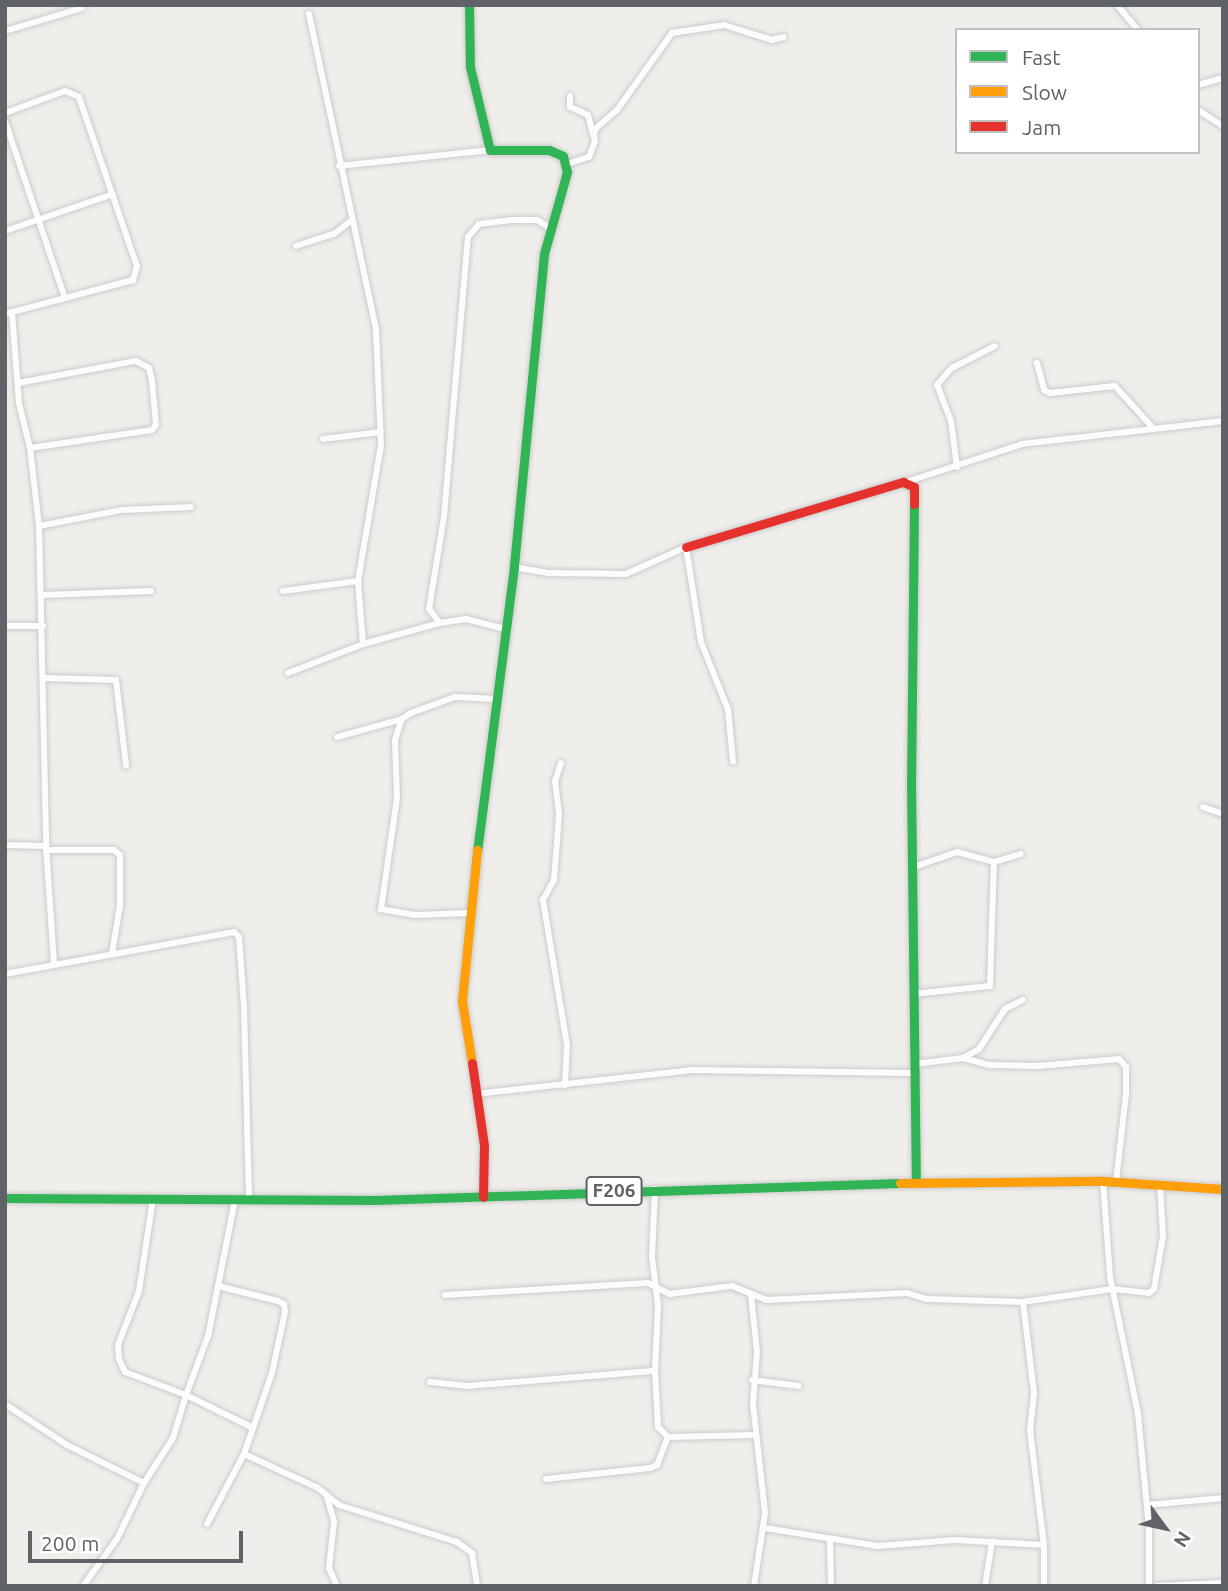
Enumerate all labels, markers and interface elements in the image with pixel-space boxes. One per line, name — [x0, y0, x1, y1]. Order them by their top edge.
legend — [955, 28, 1200, 154]
text: Fast — [1022, 45, 1060, 69]
text: Slow — [1022, 80, 1067, 104]
text: Jam — [1022, 115, 1061, 139]
road number: F206 — [584, 1176, 644, 1206]
north arrow — [1130, 1493, 1200, 1563]
scale bar — [32, 1518, 247, 1562]
text: N — [1170, 1527, 1196, 1551]
text: 200 m — [41, 1531, 99, 1555]

